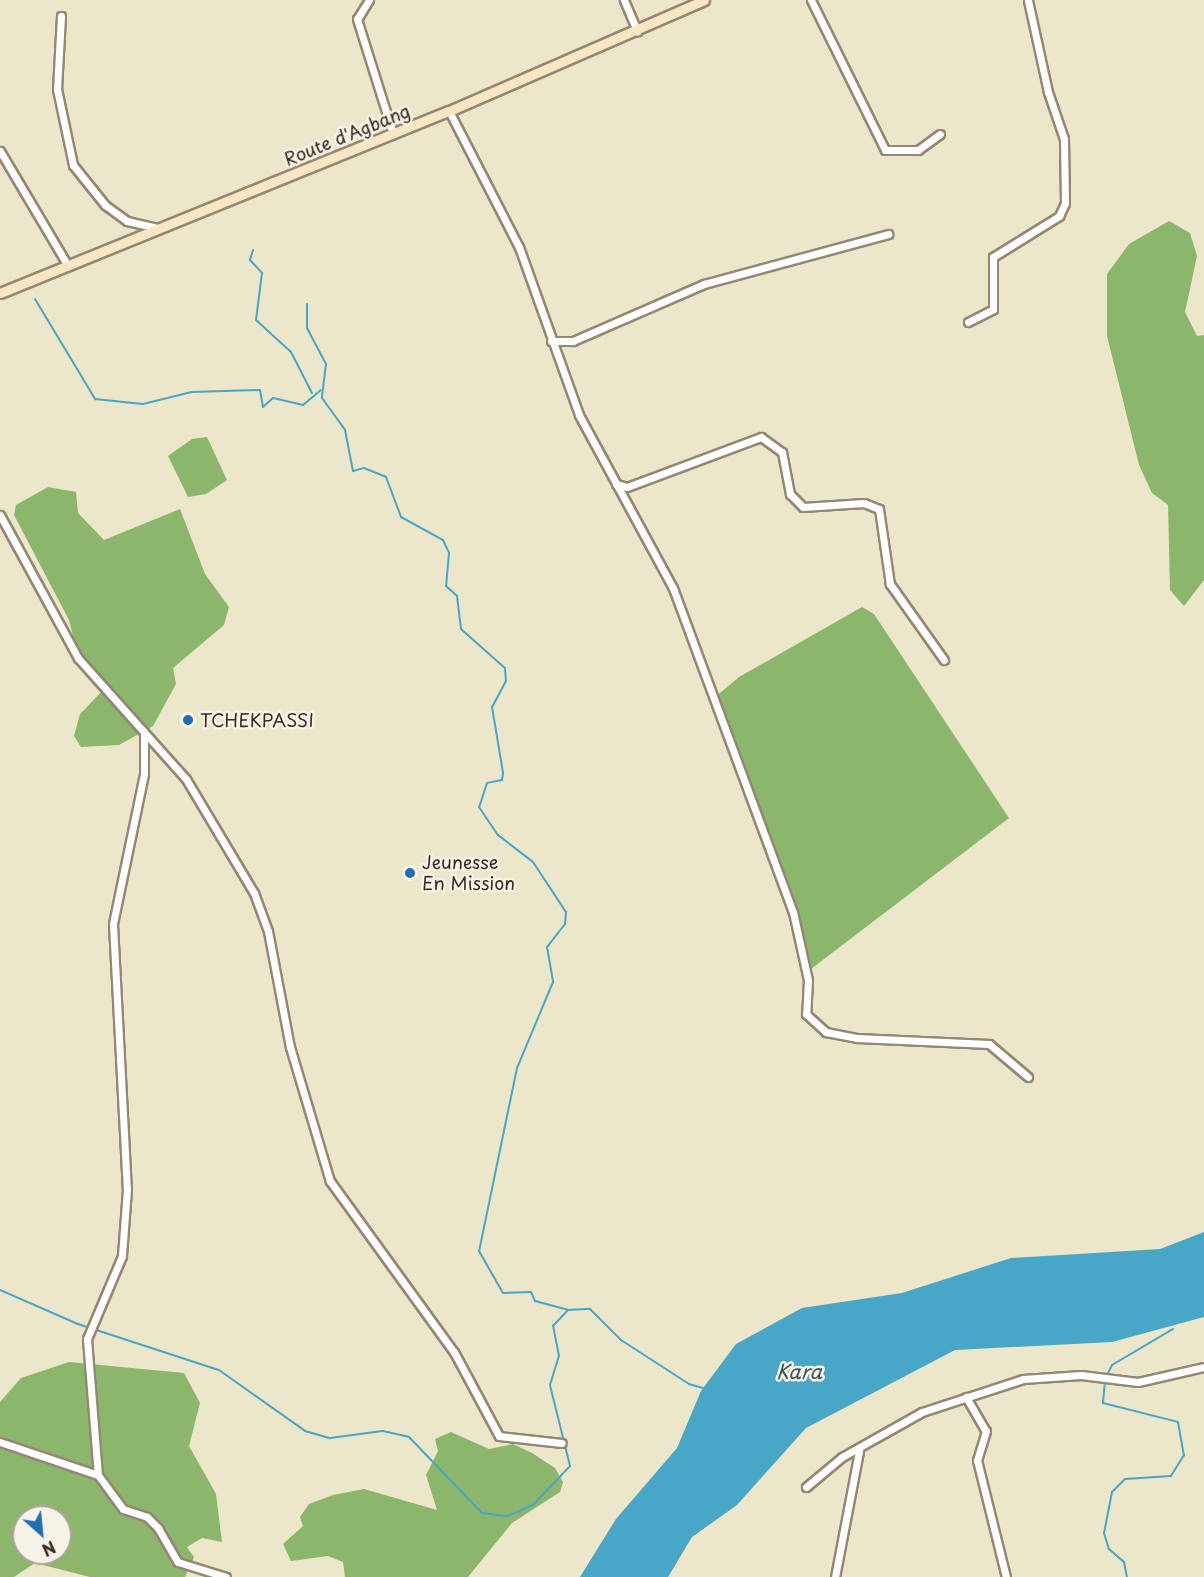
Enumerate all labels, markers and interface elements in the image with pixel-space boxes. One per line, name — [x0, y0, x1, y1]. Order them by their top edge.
street label: Route d'Agbang — [280, 100, 414, 170]
place label: TCHEKPASSI — [200, 709, 314, 731]
marker: TCHEKPASSI — [181, 713, 195, 727]
place label: Jeunesse En Mission — [422, 852, 514, 894]
marker: Jeunesse En Mission — [403, 866, 417, 880]
water label: Kara — [776, 1359, 822, 1383]
north arrow — [12, 1505, 72, 1565]
text: N — [38, 1536, 60, 1563]

